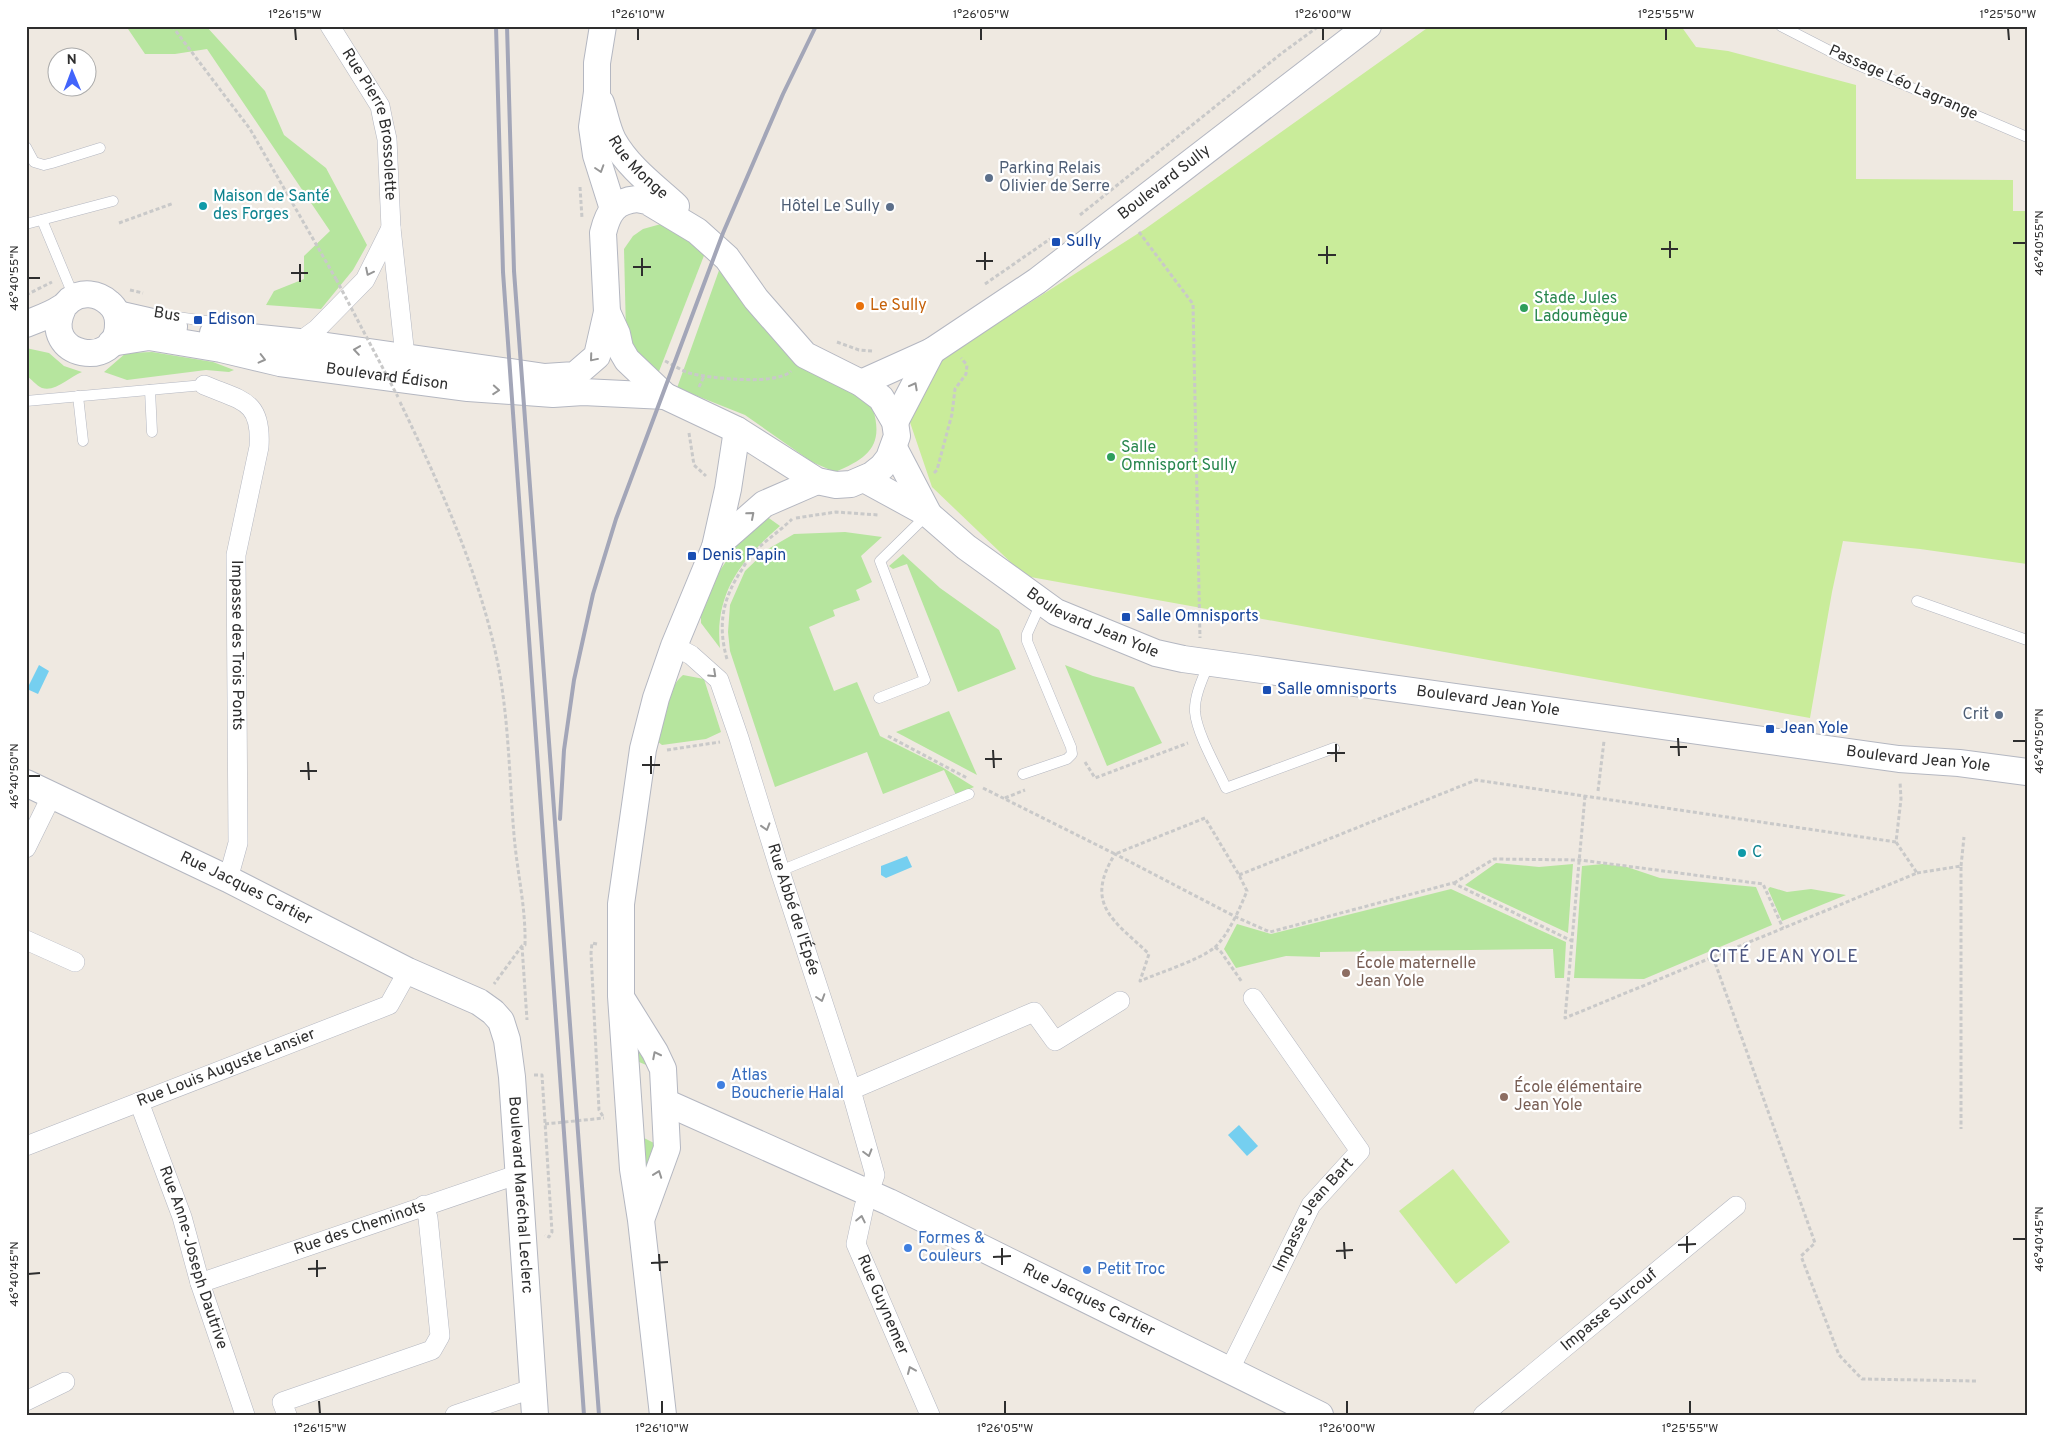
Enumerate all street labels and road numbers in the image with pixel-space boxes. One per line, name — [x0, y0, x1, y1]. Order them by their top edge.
street label: Passage Léo Lagrange — [1825, 41, 1981, 125]
street label: Rue Pierre Brossolette — [337, 45, 400, 201]
street label: Rue Monge — [603, 132, 672, 204]
street label: Boulevard Sully — [1114, 141, 1215, 225]
street label: Bus — [152, 303, 182, 327]
street label: Boulevard Édison — [324, 359, 450, 395]
street label: Impasse des Trois Ponts — [226, 560, 247, 731]
street label: Boulevard Jean Yole — [1022, 584, 1162, 663]
street label: Boulevard Jean Yole — [1415, 682, 1561, 721]
street label: Boulevard Jean Yole — [1845, 742, 1991, 777]
street label: Rue Abbé de l'Épée — [762, 841, 824, 978]
street label: Rue Jacques Cartier — [176, 848, 315, 930]
street label: Rue Louis Auguste Lansier — [134, 1024, 319, 1112]
street label: Boulevard Maréchal Leclerc — [503, 1096, 537, 1294]
street label: Impasse Jean Bart — [1269, 1154, 1359, 1276]
street label: Rue Anne-Joseph Dautrive — [154, 1163, 232, 1352]
street label: Rue des Cheminots — [291, 1197, 428, 1260]
street label: Rue Guynemer — [852, 1252, 913, 1358]
street label: Rue Jacques Cartier — [1019, 1260, 1158, 1342]
street label: Impasse Surcouf — [1557, 1264, 1662, 1356]

